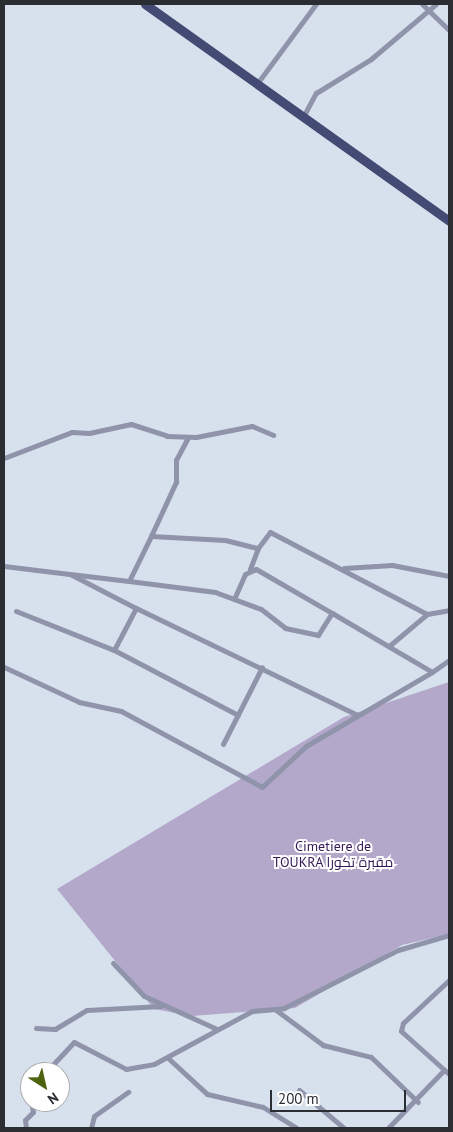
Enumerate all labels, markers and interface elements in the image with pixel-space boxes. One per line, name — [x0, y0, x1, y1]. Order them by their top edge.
park label: Cimetiere de TOUKRA مقبرة تكورا — [273, 838, 393, 870]
north arrow — [20, 1062, 70, 1112]
scale bar — [273, 1080, 409, 1112]
text: N — [44, 1088, 62, 1108]
text: 200 m — [278, 1089, 319, 1108]

